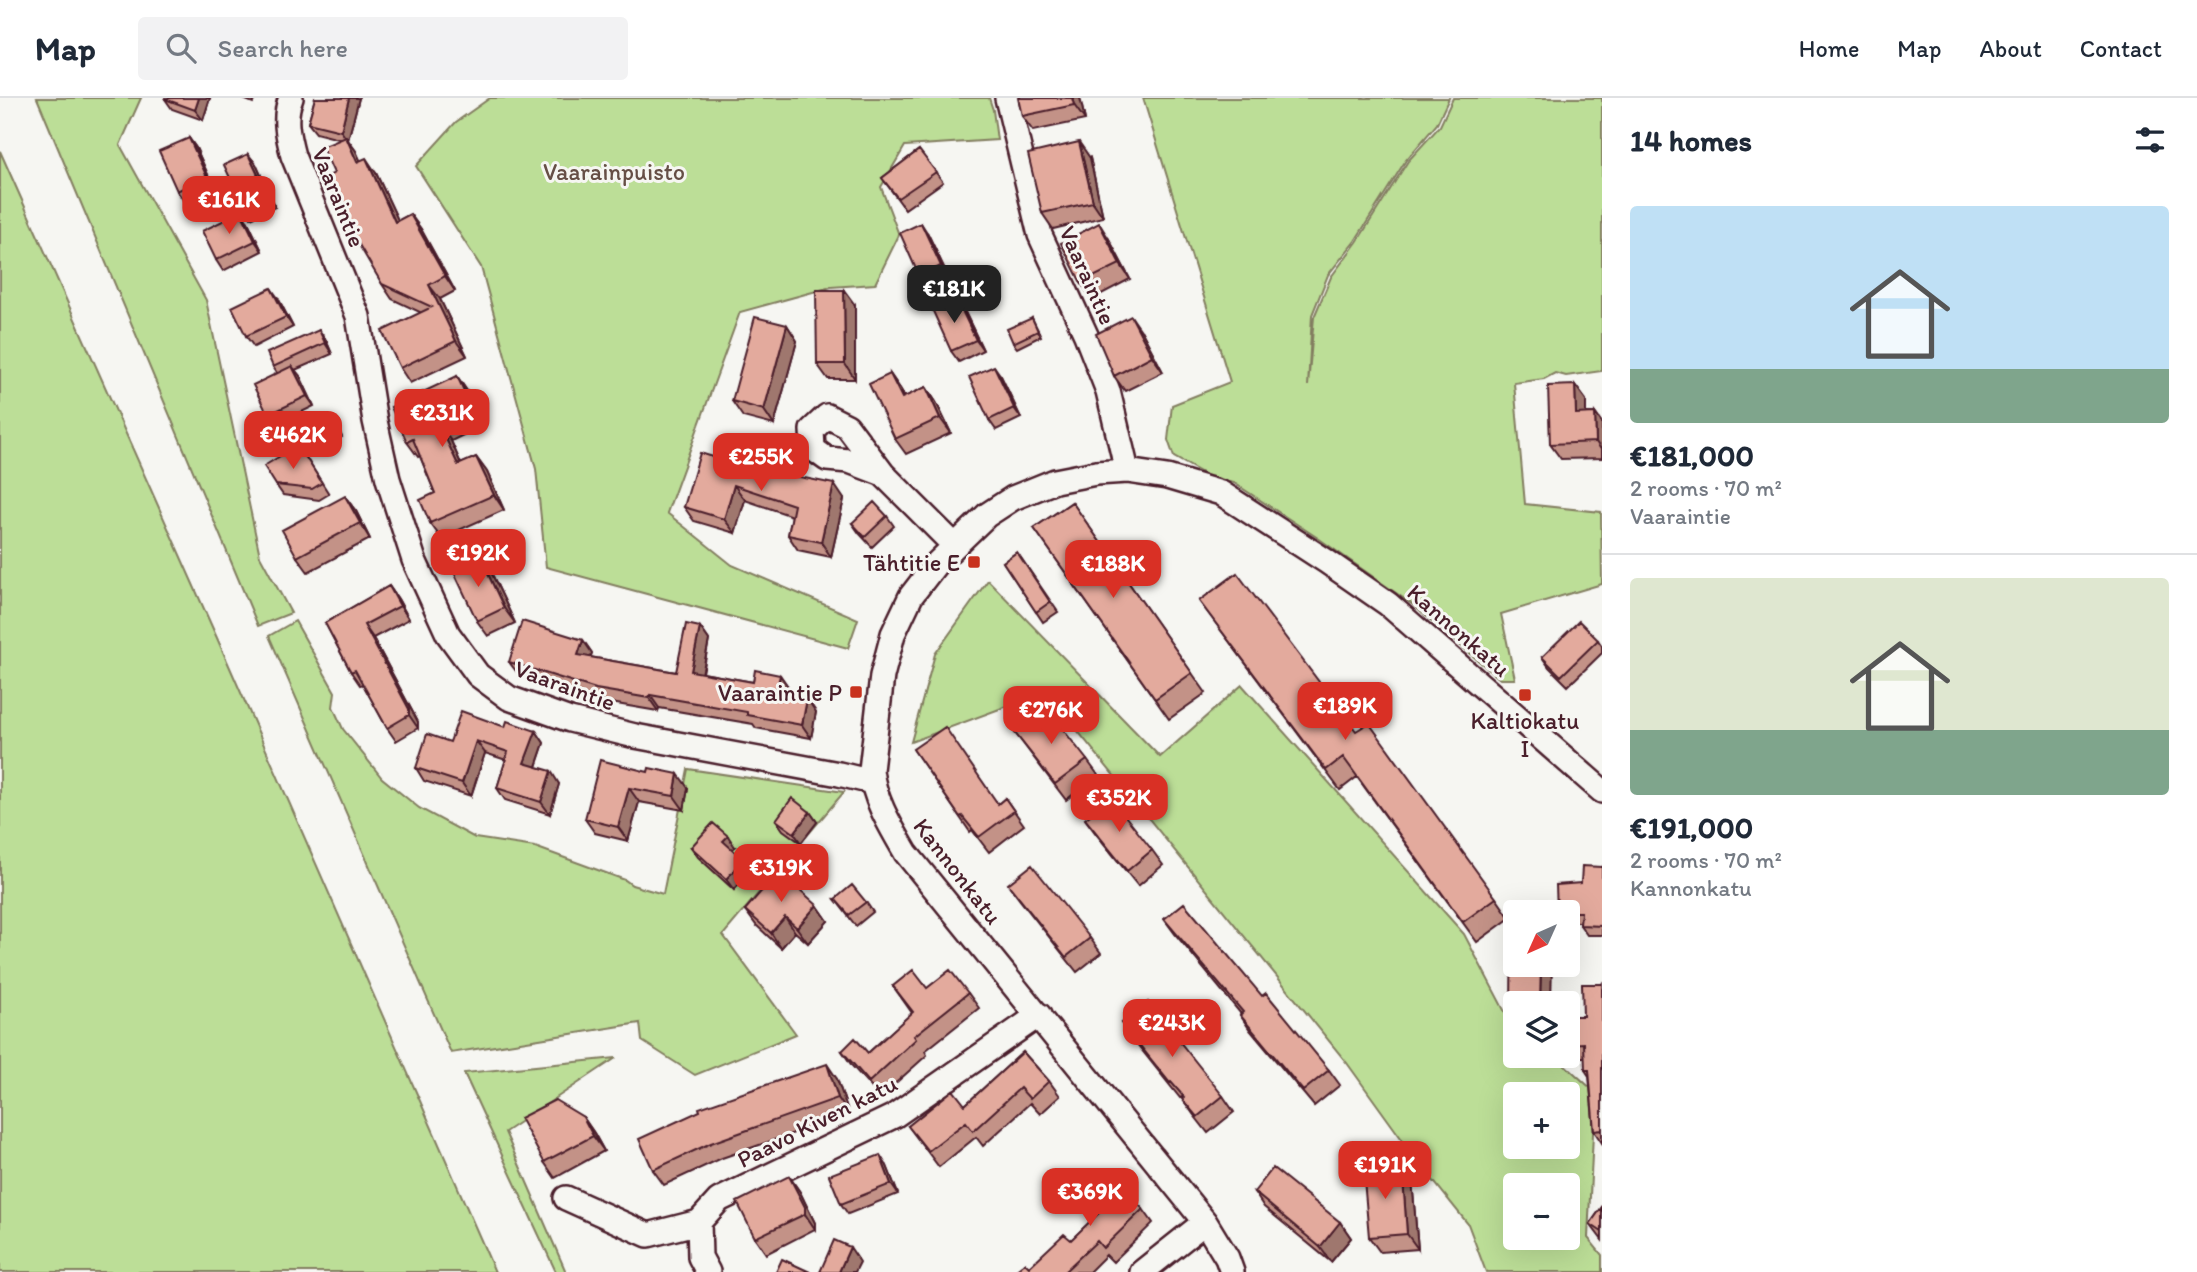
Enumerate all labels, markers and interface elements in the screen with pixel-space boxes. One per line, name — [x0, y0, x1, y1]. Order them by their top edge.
search box — [138, 17, 628, 80]
text: Map — [35, 29, 96, 68]
icon: search — [162, 29, 200, 67]
text: Search here — [218, 32, 348, 64]
text: Home — [1799, 34, 1859, 63]
text: Map — [1897, 34, 1941, 63]
text: About — [1979, 34, 2042, 63]
text: Contact — [2080, 34, 2162, 63]
icon: filters — [2131, 121, 2169, 159]
text: 14 homes — [1630, 122, 1752, 159]
street label: Vaaraintie — [306, 143, 372, 251]
park label: Vaarainpuisto — [543, 157, 685, 186]
pin: €161K — [180, 176, 278, 236]
text: €161K — [198, 185, 260, 213]
street label: Vaaraintie — [1053, 221, 1123, 329]
icon: home — [1837, 251, 1963, 377]
pin: €181K — [905, 266, 1003, 325]
text: €181K — [923, 274, 985, 302]
pin: €231K — [393, 390, 491, 449]
text: €231K — [410, 398, 474, 426]
pin: €462K — [244, 412, 342, 471]
text: €462K — [260, 420, 326, 448]
pin: €255K — [712, 434, 810, 493]
text: €181,000 — [1630, 437, 1754, 474]
text: €255K — [729, 442, 793, 470]
text: 2 rooms · 70 m² — [1630, 474, 1782, 502]
text: Vaaraintie — [1630, 502, 1731, 530]
pin: €192K — [429, 530, 527, 589]
text: €192K — [447, 538, 509, 566]
pin: €188K — [1064, 540, 1162, 600]
place label: Tähtitie E — [863, 548, 960, 577]
text: €188K — [1081, 549, 1145, 577]
marker: Tähtitie E — [966, 554, 982, 570]
street label: Kannonkatu — [1402, 577, 1516, 683]
icon: home — [1837, 623, 1963, 749]
street label: Vaaraintie — [511, 653, 619, 717]
place label: Vaaraintie P — [718, 678, 842, 707]
pin: €189K — [1296, 682, 1394, 742]
marker: Vaaraintie P — [848, 684, 864, 700]
pin: €276K — [1002, 686, 1100, 746]
marker: Kaltiokatu I — [1517, 687, 1533, 703]
text: €189K — [1313, 691, 1377, 719]
text: €276K — [1019, 695, 1083, 723]
place label: Kaltiokatu I — [1471, 706, 1579, 763]
pin: €352K — [1070, 774, 1168, 834]
text: €352K — [1087, 783, 1151, 811]
text: €191,000 — [1630, 809, 1753, 846]
street label: Kannonkatu — [907, 812, 1009, 930]
pin: €319K — [732, 844, 830, 904]
text: 2 rooms · 70 m² — [1630, 846, 1782, 874]
text: €319K — [749, 853, 813, 881]
text: Kannonkatu — [1630, 874, 1752, 902]
north arrow — [1503, 900, 1580, 976]
map controls — [1503, 900, 1580, 1250]
button: layers — [1503, 991, 1580, 1068]
pin: €243K — [1123, 1000, 1221, 1059]
text: €243K — [1139, 1008, 1205, 1036]
street label: Paavo Kiven katu — [732, 1068, 902, 1174]
button: + — [1503, 1082, 1580, 1159]
pin: €191K — [1336, 1142, 1434, 1201]
text: €191K — [1354, 1150, 1416, 1178]
pin: €369K — [1041, 1168, 1139, 1228]
button: − — [1503, 1173, 1580, 1250]
text: €369K — [1058, 1177, 1122, 1205]

